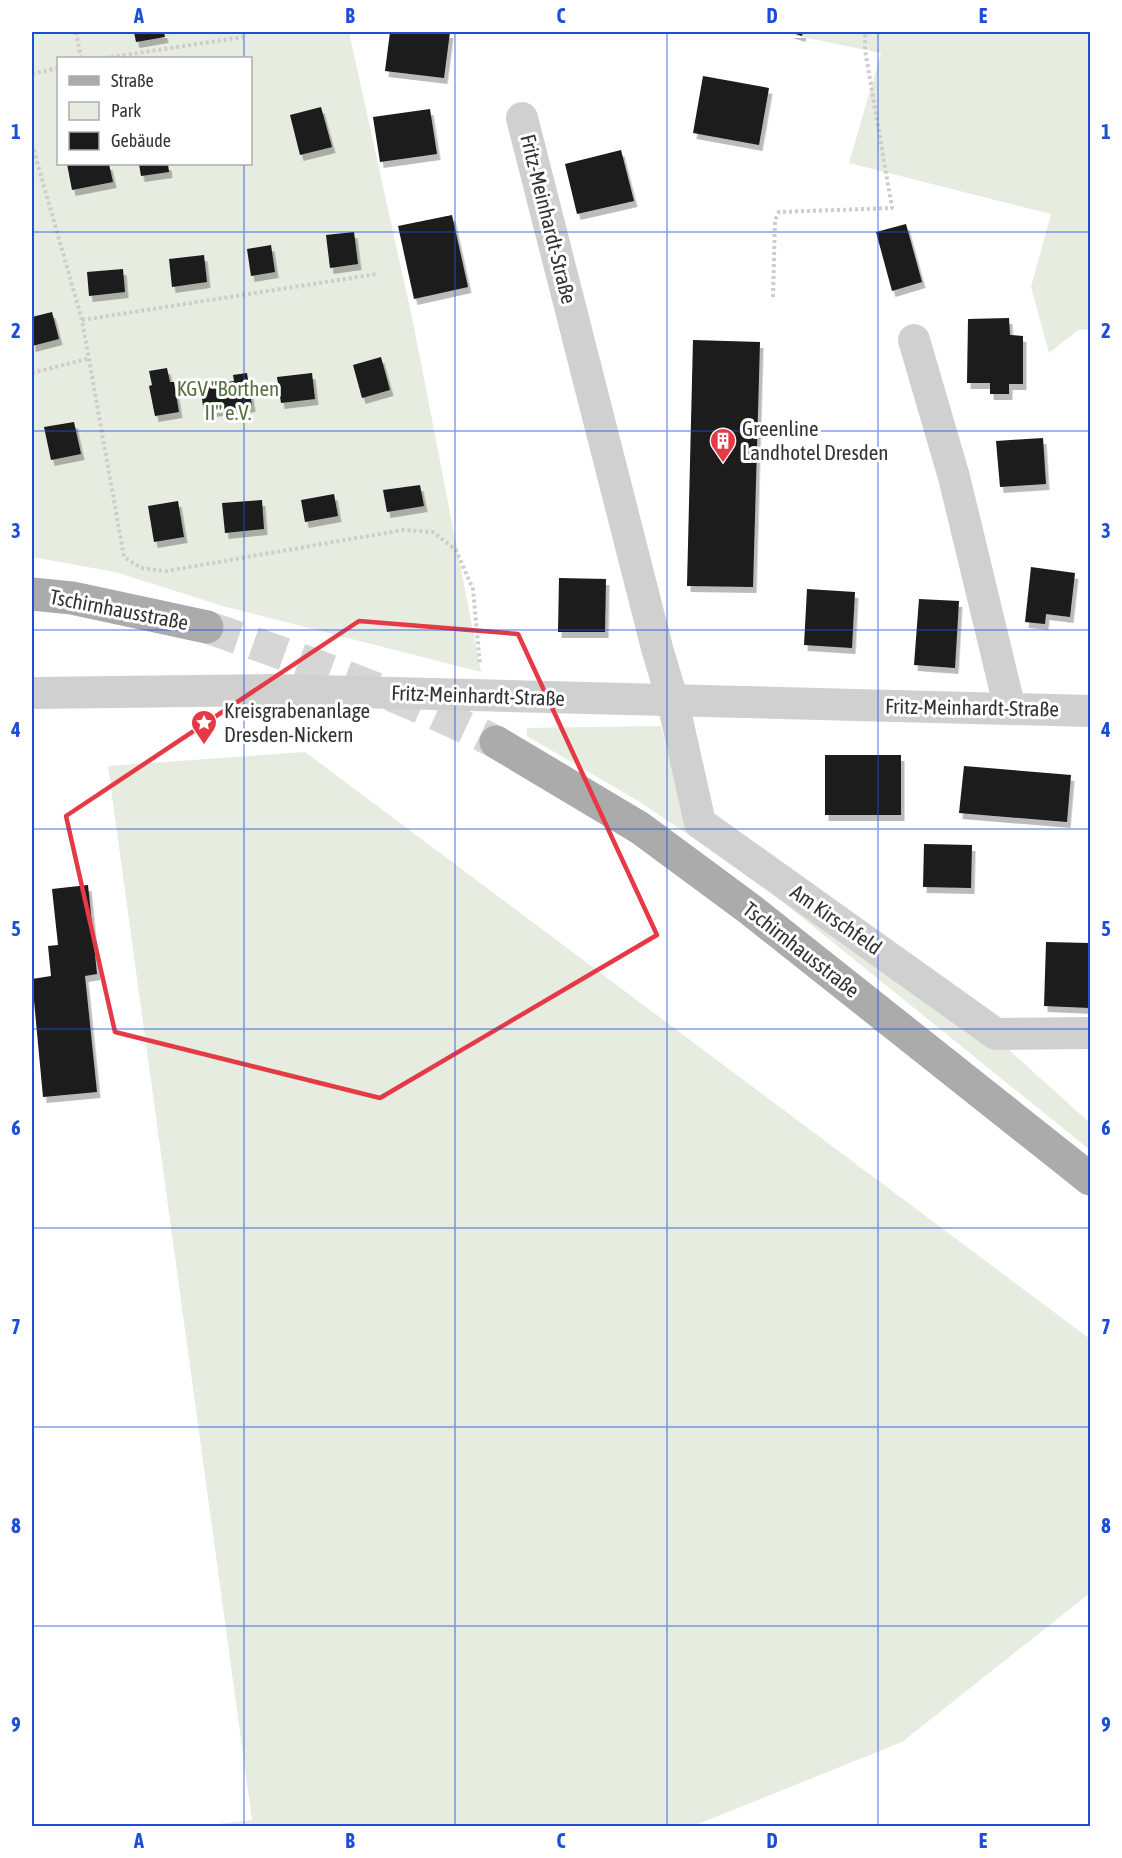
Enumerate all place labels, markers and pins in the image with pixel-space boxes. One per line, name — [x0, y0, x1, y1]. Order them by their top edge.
place label: Greenline Landhotel Dresden — [742, 416, 888, 464]
building icon: Greenline Landhotel Dresden — [708, 426, 738, 464]
place label: Kreisgrabenanlage Dresden-Nickern — [224, 698, 370, 746]
place icon: Kreisgrabenanlage Dresden-Nickern — [189, 708, 219, 746]

